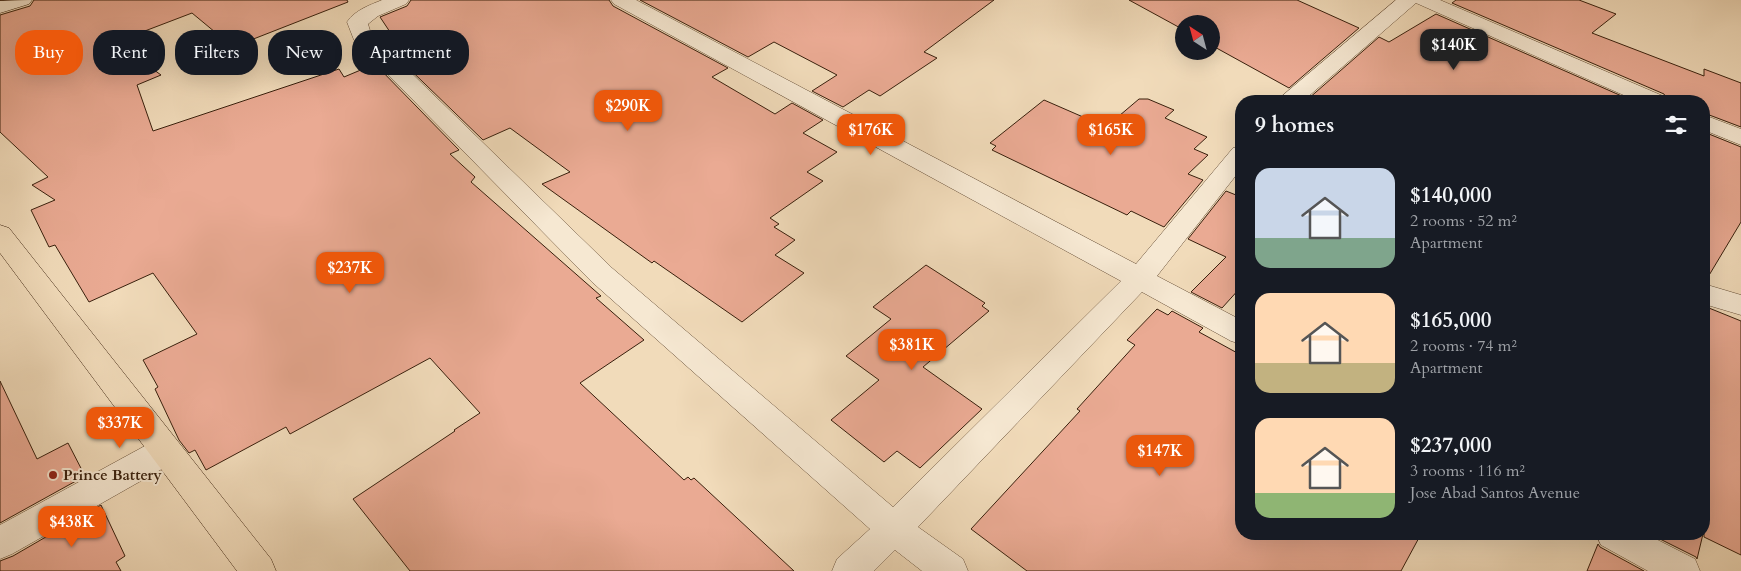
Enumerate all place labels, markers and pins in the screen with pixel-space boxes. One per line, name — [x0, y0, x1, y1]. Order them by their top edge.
pin: $140K — [1419, 28, 1489, 71]
pin: $290K — [593, 90, 663, 132]
pin: $176K — [836, 114, 906, 156]
pin: $165K — [1076, 114, 1146, 156]
pin: $237K — [315, 252, 385, 294]
pin: $381K — [877, 328, 947, 371]
pin: $337K — [85, 406, 155, 449]
pin: $147K — [1125, 434, 1195, 477]
place label: Prince Battery — [63, 465, 162, 485]
marker: Prince Battery — [47, 469, 59, 481]
pin: $438K — [37, 506, 107, 548]

